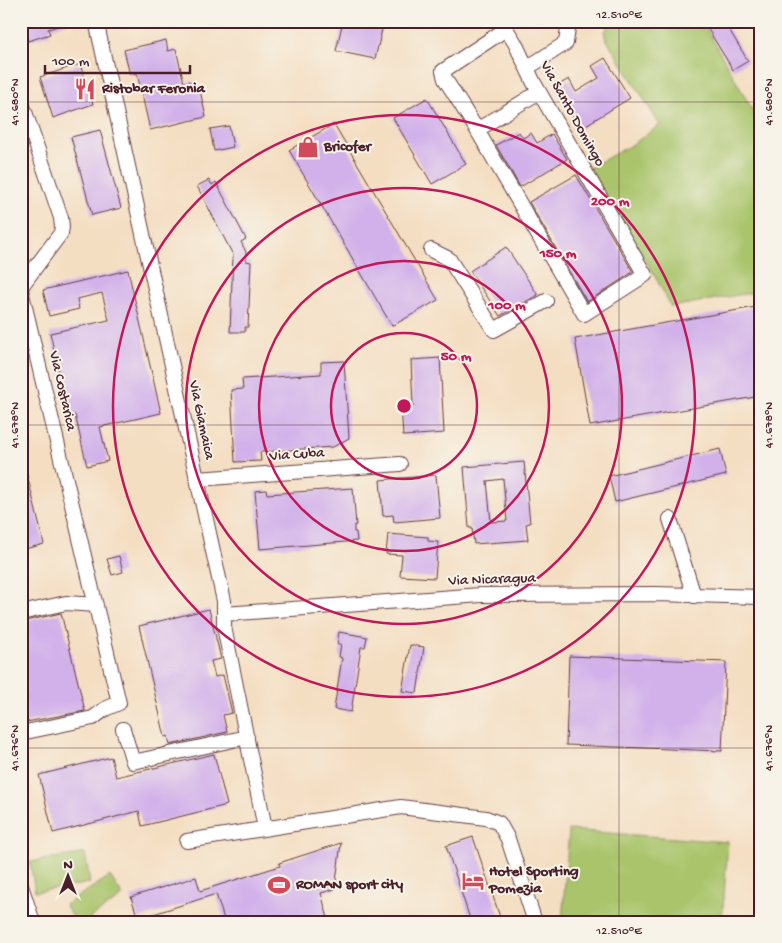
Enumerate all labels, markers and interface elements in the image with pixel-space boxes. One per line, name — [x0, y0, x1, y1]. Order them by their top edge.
text: 12.510°E — [595, 9, 642, 23]
scale bar — [45, 42, 190, 74]
text: 100 m — [51, 53, 90, 71]
street label: Via Santo Domingo — [535, 57, 609, 170]
restaurant icon: Ristobar Feronia — [72, 76, 98, 102]
text: 41.680°N — [9, 78, 23, 126]
text: 41.680°N — [763, 78, 777, 126]
place label: Ristobar Feronia — [101, 80, 206, 98]
shop icon: Bricofer — [295, 134, 321, 160]
place label: Bricofer — [323, 138, 372, 156]
text: 200 m — [591, 193, 630, 211]
text: 150 m — [539, 245, 577, 263]
text: 100 m — [487, 297, 526, 315]
street label: Via Costarica — [44, 348, 80, 433]
text: 50 m — [441, 348, 472, 366]
street label: Via Giamaica — [184, 378, 218, 462]
centre of rings — [395, 397, 413, 415]
text: 41.678°N — [9, 402, 23, 448]
text: 41.678°N — [763, 402, 777, 448]
street label: Via Cuba — [268, 444, 326, 466]
street label: Via Nicaragua — [447, 569, 537, 591]
text: 41.676°N — [9, 725, 23, 771]
text: 41.676°N — [763, 725, 777, 771]
north arrow — [42, 850, 92, 900]
text: N — [63, 857, 73, 874]
place label: Hotel Sporting Pomezia — [488, 863, 579, 898]
hotel icon: Hotel Sporting Pomezia — [460, 868, 486, 894]
sports icon: ROMAN sport city — [266, 872, 292, 898]
place label: ROMAN sport city — [295, 876, 404, 894]
text: 12.510°E — [595, 925, 642, 939]

